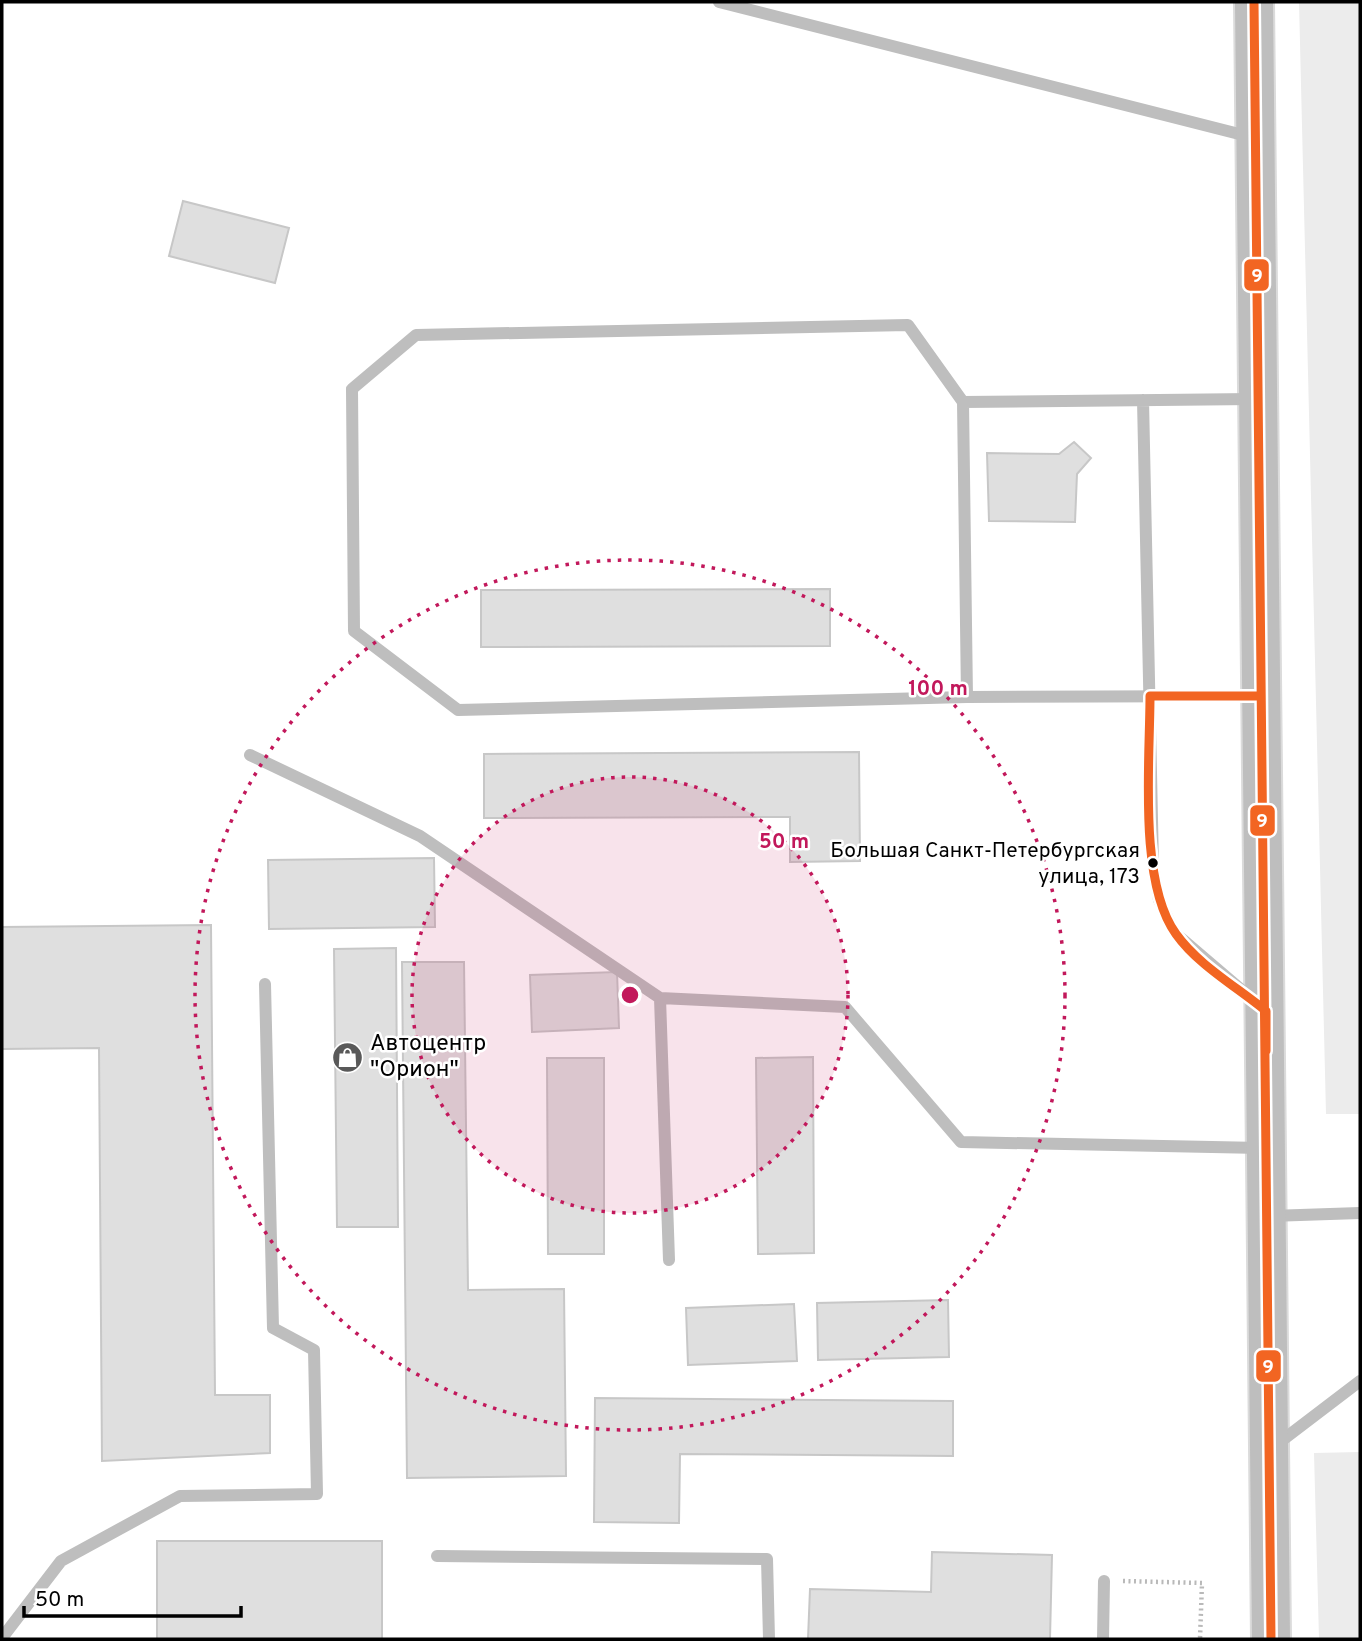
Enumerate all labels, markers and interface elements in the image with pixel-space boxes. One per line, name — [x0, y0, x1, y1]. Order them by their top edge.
line badge: 9 — [1243, 258, 1270, 292]
text: 9 — [1251, 265, 1263, 289]
text: 100 m — [908, 676, 968, 703]
line badge: 9 — [1249, 804, 1276, 837]
text: 9 — [1256, 810, 1268, 834]
text: 50 m — [759, 829, 809, 856]
place label: Большая Санкт-Петербургская улица, 173 — [830, 838, 1140, 891]
marker: Большая Санкт-Петербургская улица, 173 — [1146, 856, 1160, 870]
centre of rings — [618, 983, 642, 1007]
place label: Автоцентр "Орион" — [370, 1030, 486, 1085]
shop icon: Автоцентр "Орион" — [330, 1040, 364, 1074]
line badge: 9 — [1255, 1349, 1282, 1383]
text: 9 — [1262, 1356, 1274, 1380]
scale bar — [24, 1574, 242, 1618]
text: 50 m — [35, 1587, 84, 1614]

